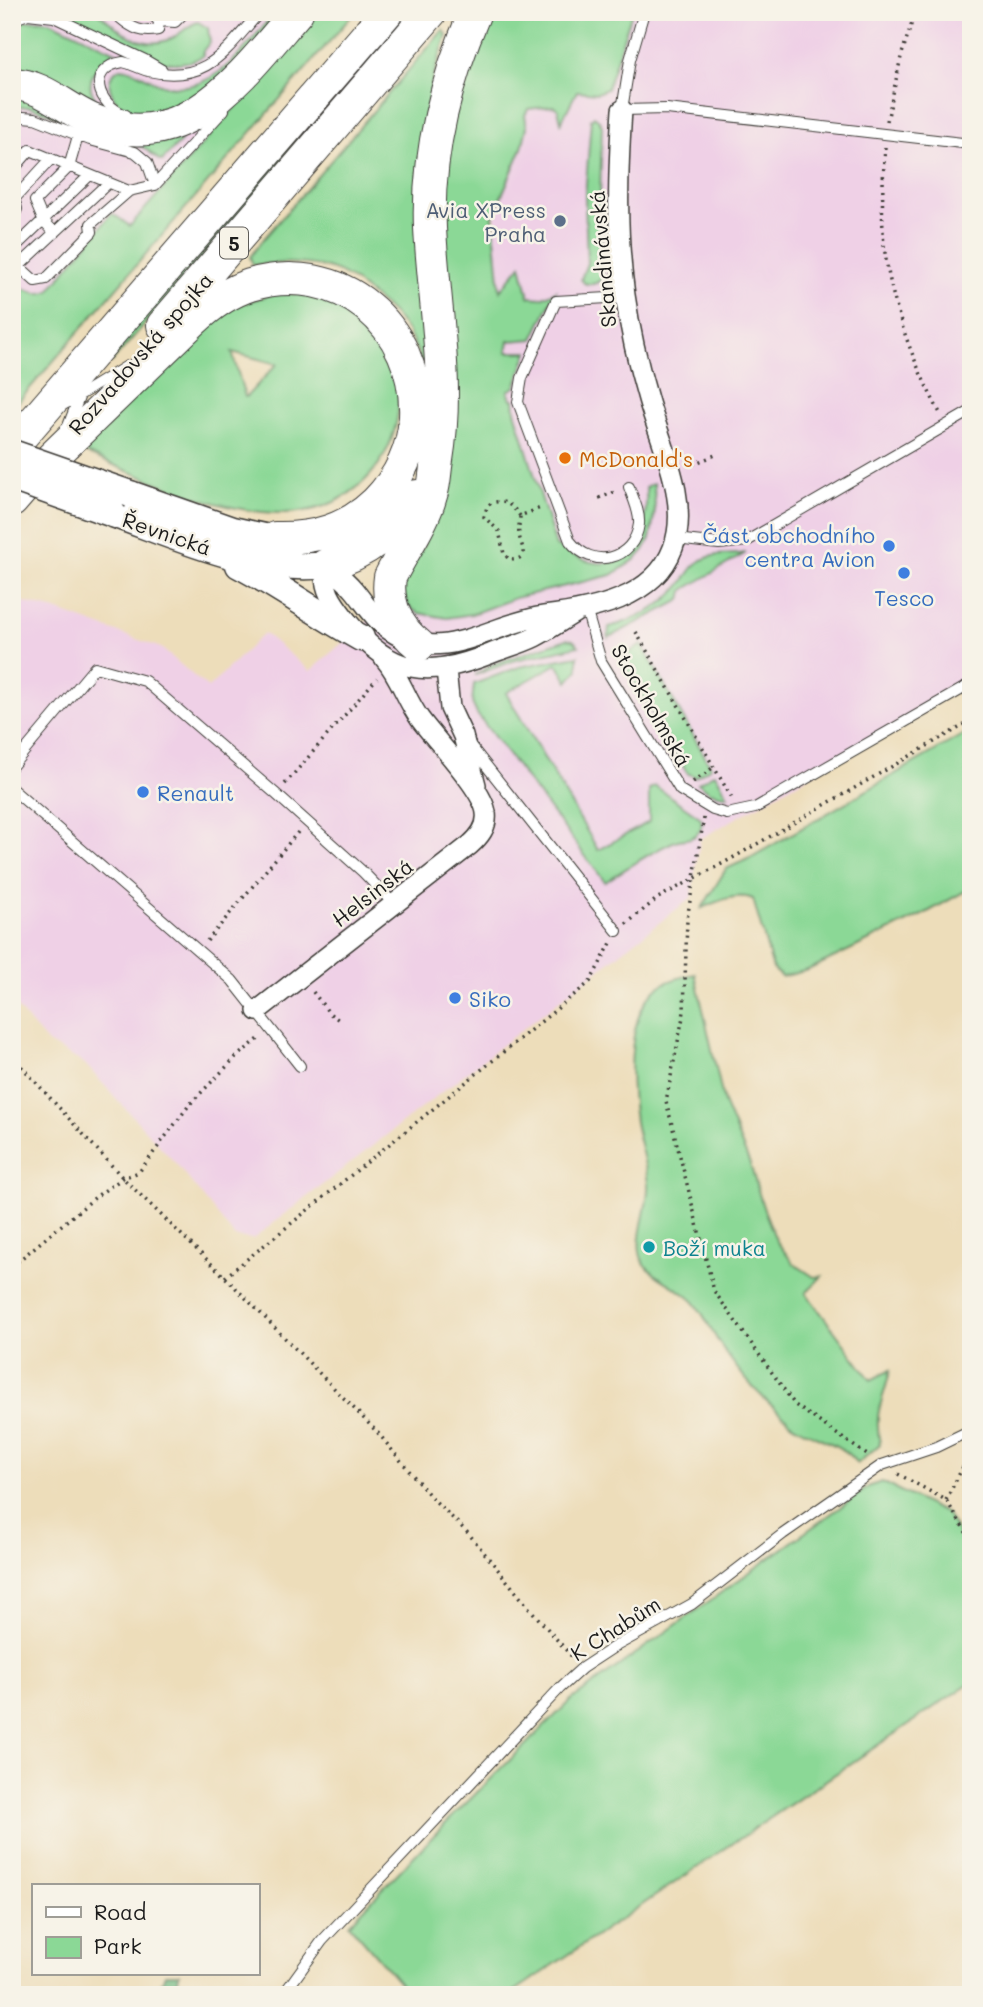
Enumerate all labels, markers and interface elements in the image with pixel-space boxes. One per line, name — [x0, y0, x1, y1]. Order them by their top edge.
street label: Skandinávská — [583, 189, 621, 329]
place label: Avia XPress Praha — [426, 196, 546, 247]
marker: Avia XPress Praha — [552, 213, 568, 229]
road number: 5 — [220, 228, 248, 258]
street label: Rozvadovská spojka — [62, 266, 218, 440]
place label: McDonald's — [579, 445, 693, 472]
marker: McDonald's — [557, 450, 573, 466]
street label: Řevnická — [119, 505, 215, 561]
place label: Část obchodního centra Avion — [702, 521, 875, 572]
marker: Část obchodního centra Avion — [881, 538, 897, 554]
marker: Tesco — [896, 565, 912, 581]
place label: Tesco — [874, 584, 934, 611]
street label: Stockholmská — [606, 639, 698, 771]
place label: Renault — [157, 779, 234, 806]
marker: Renault — [135, 784, 151, 800]
street label: Helsinská — [326, 852, 418, 932]
place label: Siko — [469, 985, 511, 1012]
marker: Siko — [447, 990, 463, 1006]
place label: Boží muka — [663, 1234, 766, 1261]
marker: Boží muka — [641, 1239, 657, 1255]
street label: K Chabům — [565, 1590, 665, 1666]
legend — [32, 1884, 259, 1976]
text: Road — [94, 1898, 146, 1925]
text: Park — [94, 1932, 142, 1959]

